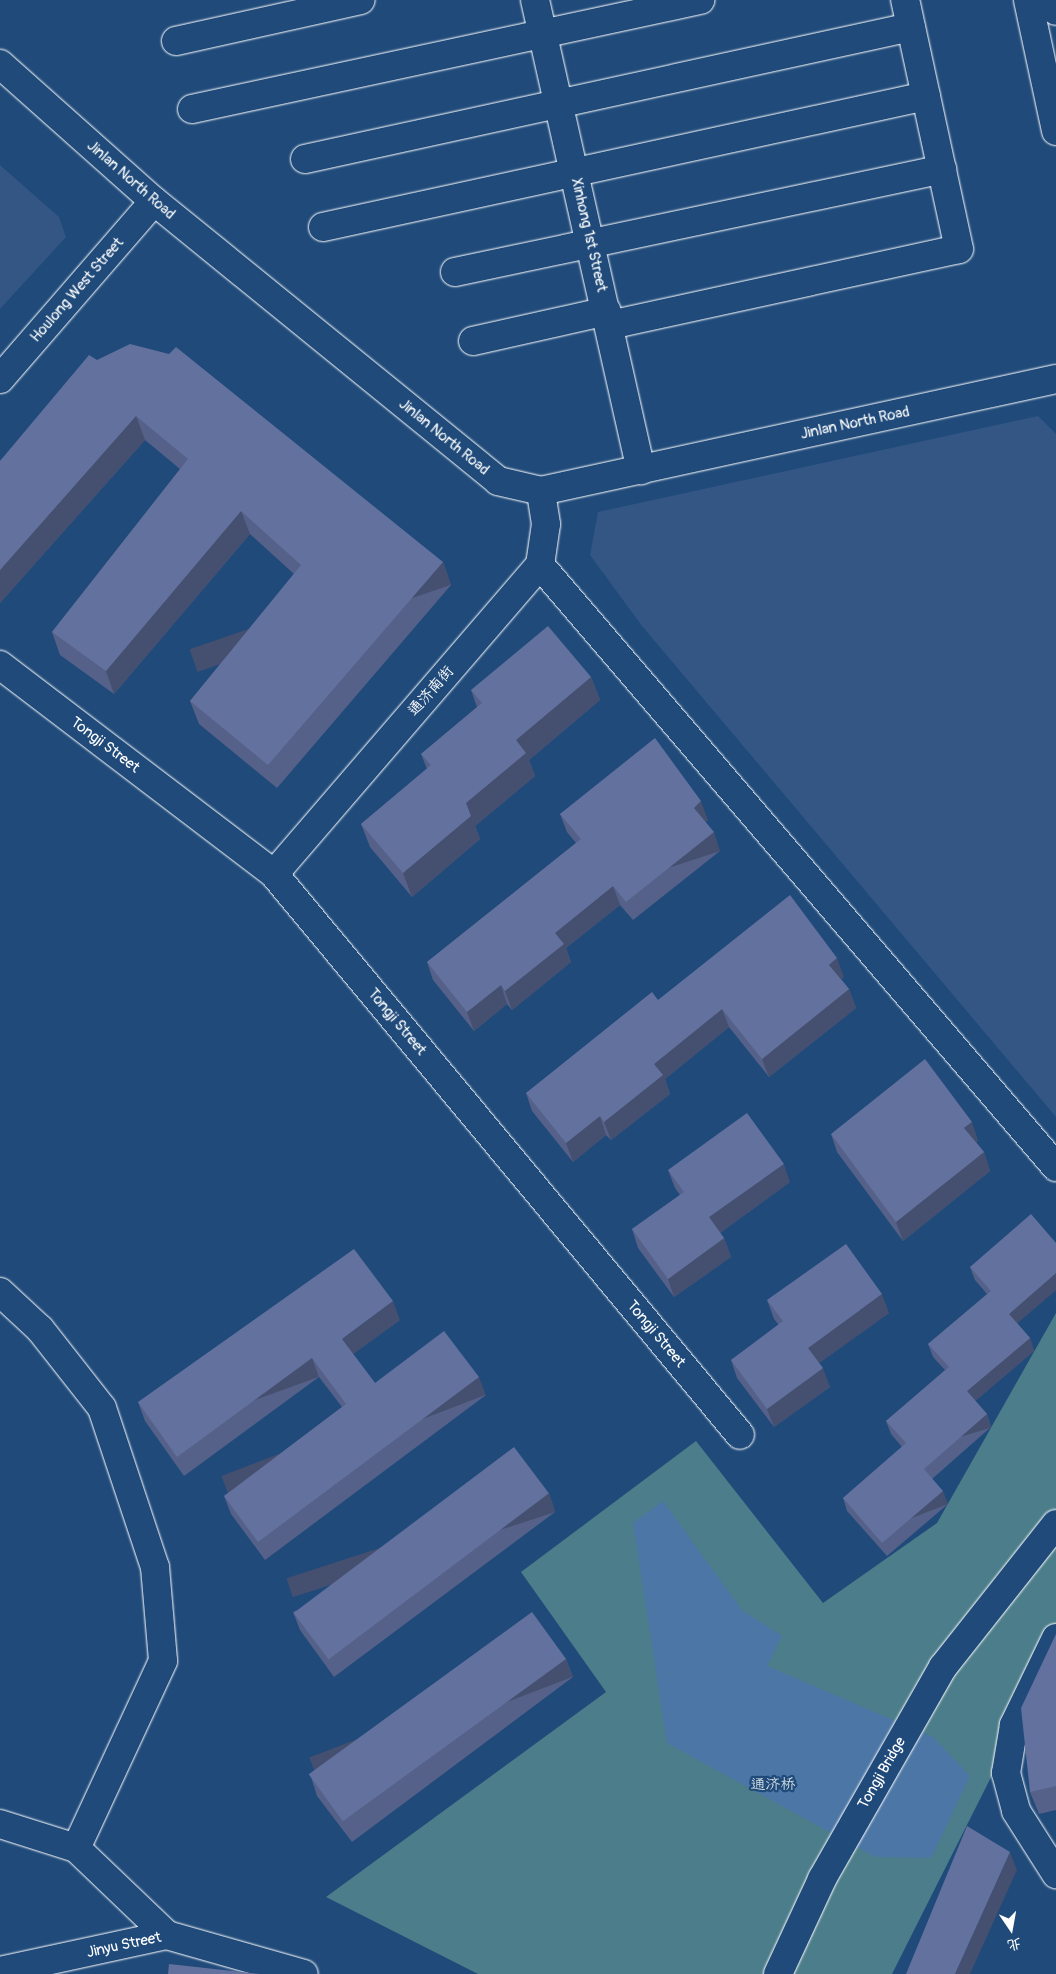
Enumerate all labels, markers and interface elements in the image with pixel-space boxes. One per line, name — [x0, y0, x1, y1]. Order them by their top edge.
street label: Jinlan North Road — [83, 137, 179, 223]
street label: Xinhong 1st Street — [567, 176, 611, 294]
street label: Houlong West Street — [27, 234, 127, 346]
street label: Jinlan North Road — [395, 395, 493, 479]
street label: Jinlan North Road — [799, 403, 911, 443]
street label: 通济南街 — [405, 662, 457, 720]
street label: Tongji Street — [67, 713, 143, 777]
street label: Tongji Street — [364, 985, 430, 1059]
street label: Tongji Street — [623, 1297, 689, 1371]
street label: Tongji Bridge — [854, 1734, 910, 1812]
park label: 通济桥 — [751, 1776, 795, 1794]
north arrow — [986, 1904, 1036, 1954]
street label: Jinyu Street — [85, 1928, 163, 1962]
text: 北 — [1006, 1934, 1023, 1954]

